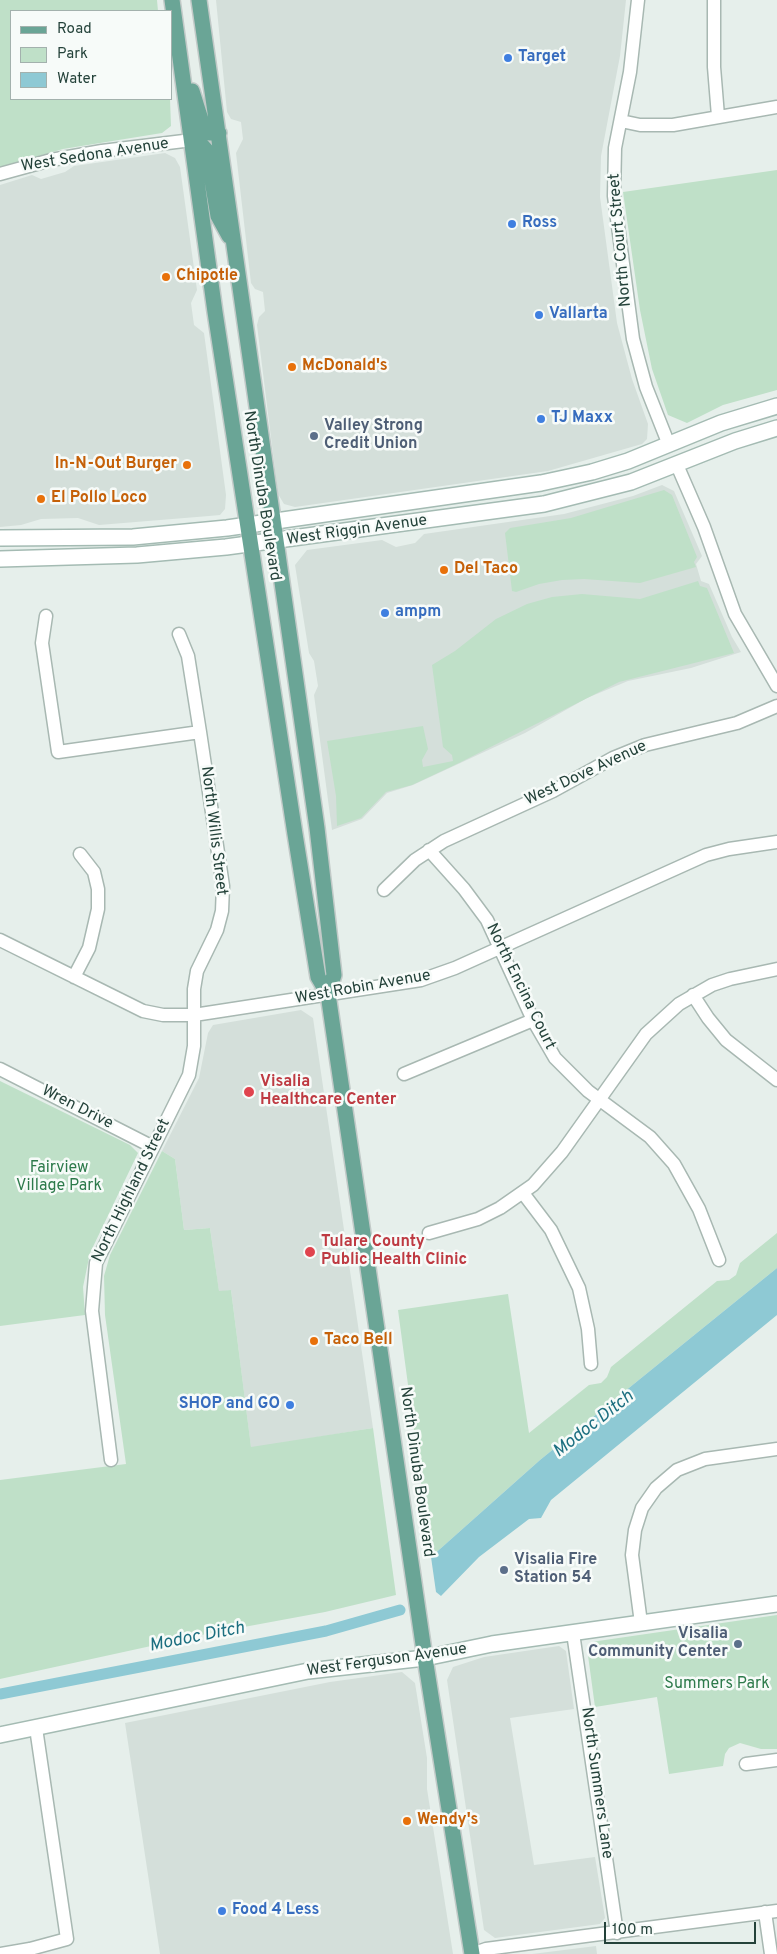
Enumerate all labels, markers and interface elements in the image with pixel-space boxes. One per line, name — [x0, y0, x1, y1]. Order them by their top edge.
legend — [10, 10, 172, 100]
text: Road — [57, 20, 92, 39]
text: Park — [57, 45, 88, 64]
place label: Target — [518, 48, 566, 68]
marker: Target — [502, 52, 514, 64]
text: Water — [57, 70, 96, 89]
street label: West Sedona Avenue — [20, 135, 170, 177]
street label: North Court Street — [606, 172, 636, 308]
place label: Ross — [522, 214, 557, 234]
marker: Ross — [506, 218, 518, 230]
place label: Chipotle — [176, 267, 238, 287]
marker: Chipotle — [160, 271, 172, 283]
place label: Vallarta — [549, 305, 608, 325]
marker: Vallarta — [533, 309, 545, 321]
place label: McDonald's — [302, 357, 388, 377]
marker: McDonald's — [286, 361, 298, 373]
place label: TJ Maxx — [551, 409, 613, 429]
street label: North Dinuba Boulevard — [238, 410, 284, 582]
marker: TJ Maxx — [535, 413, 547, 425]
place label: Valley Strong Credit Union — [324, 417, 423, 455]
marker: Valley Strong Credit Union — [308, 430, 320, 442]
place label: In-N-Out Burger — [55, 455, 177, 475]
marker: In-N-Out Burger — [181, 459, 193, 471]
place label: El Pollo Loco — [51, 489, 147, 509]
marker: El Pollo Loco — [35, 493, 47, 505]
street label: West Riggin Avenue — [286, 512, 428, 550]
place label: Del Taco — [454, 560, 518, 580]
marker: Del Taco — [438, 564, 450, 576]
place label: ampm — [395, 603, 441, 623]
marker: ampm — [379, 607, 391, 619]
street label: West Dove Avenue — [522, 737, 650, 811]
street label: North Willis Street — [196, 765, 230, 897]
street label: North Encina Court — [481, 921, 559, 1053]
street label: West Robin Avenue — [294, 967, 432, 1009]
place label: Visalia Healthcare Center — [260, 1073, 396, 1111]
street label: Wren Drive — [38, 1082, 116, 1134]
marker: Visalia Healthcare Center — [242, 1085, 256, 1099]
street label: North Highland Street — [89, 1116, 175, 1266]
park label: Fairview Village Park — [16, 1159, 102, 1197]
place label: Tulare County Public Health Clinic — [321, 1233, 467, 1271]
marker: Tulare County Public Health Clinic — [303, 1245, 317, 1259]
place label: Taco Bell — [324, 1331, 393, 1351]
marker: Taco Bell — [308, 1335, 320, 1347]
street label: North Dinuba Boulevard — [395, 1386, 437, 1558]
water label: Modoc Ditch — [549, 1387, 639, 1463]
place label: SHOP and GO — [179, 1395, 280, 1415]
marker: SHOP and GO — [284, 1399, 296, 1411]
place label: Visalia Fire Station 54 — [514, 1551, 597, 1589]
marker: Visalia Fire Station 54 — [498, 1564, 510, 1576]
water label: Modoc Ditch — [148, 1618, 246, 1658]
place label: Visalia Community Center — [588, 1625, 728, 1663]
marker: Visalia Community Center — [732, 1638, 744, 1650]
street label: West Ferguson Avenue — [306, 1640, 468, 1682]
park label: Summers Park — [664, 1675, 770, 1695]
street label: North Summers Lane — [576, 1706, 616, 1860]
place label: Wendy's — [417, 1811, 478, 1831]
marker: Wendy's — [401, 1815, 413, 1827]
place label: Food 4 Less — [232, 1901, 319, 1921]
marker: Food 4 Less — [216, 1905, 228, 1917]
scale bar — [607, 1912, 760, 1944]
text: 100 m — [612, 1921, 653, 1940]

